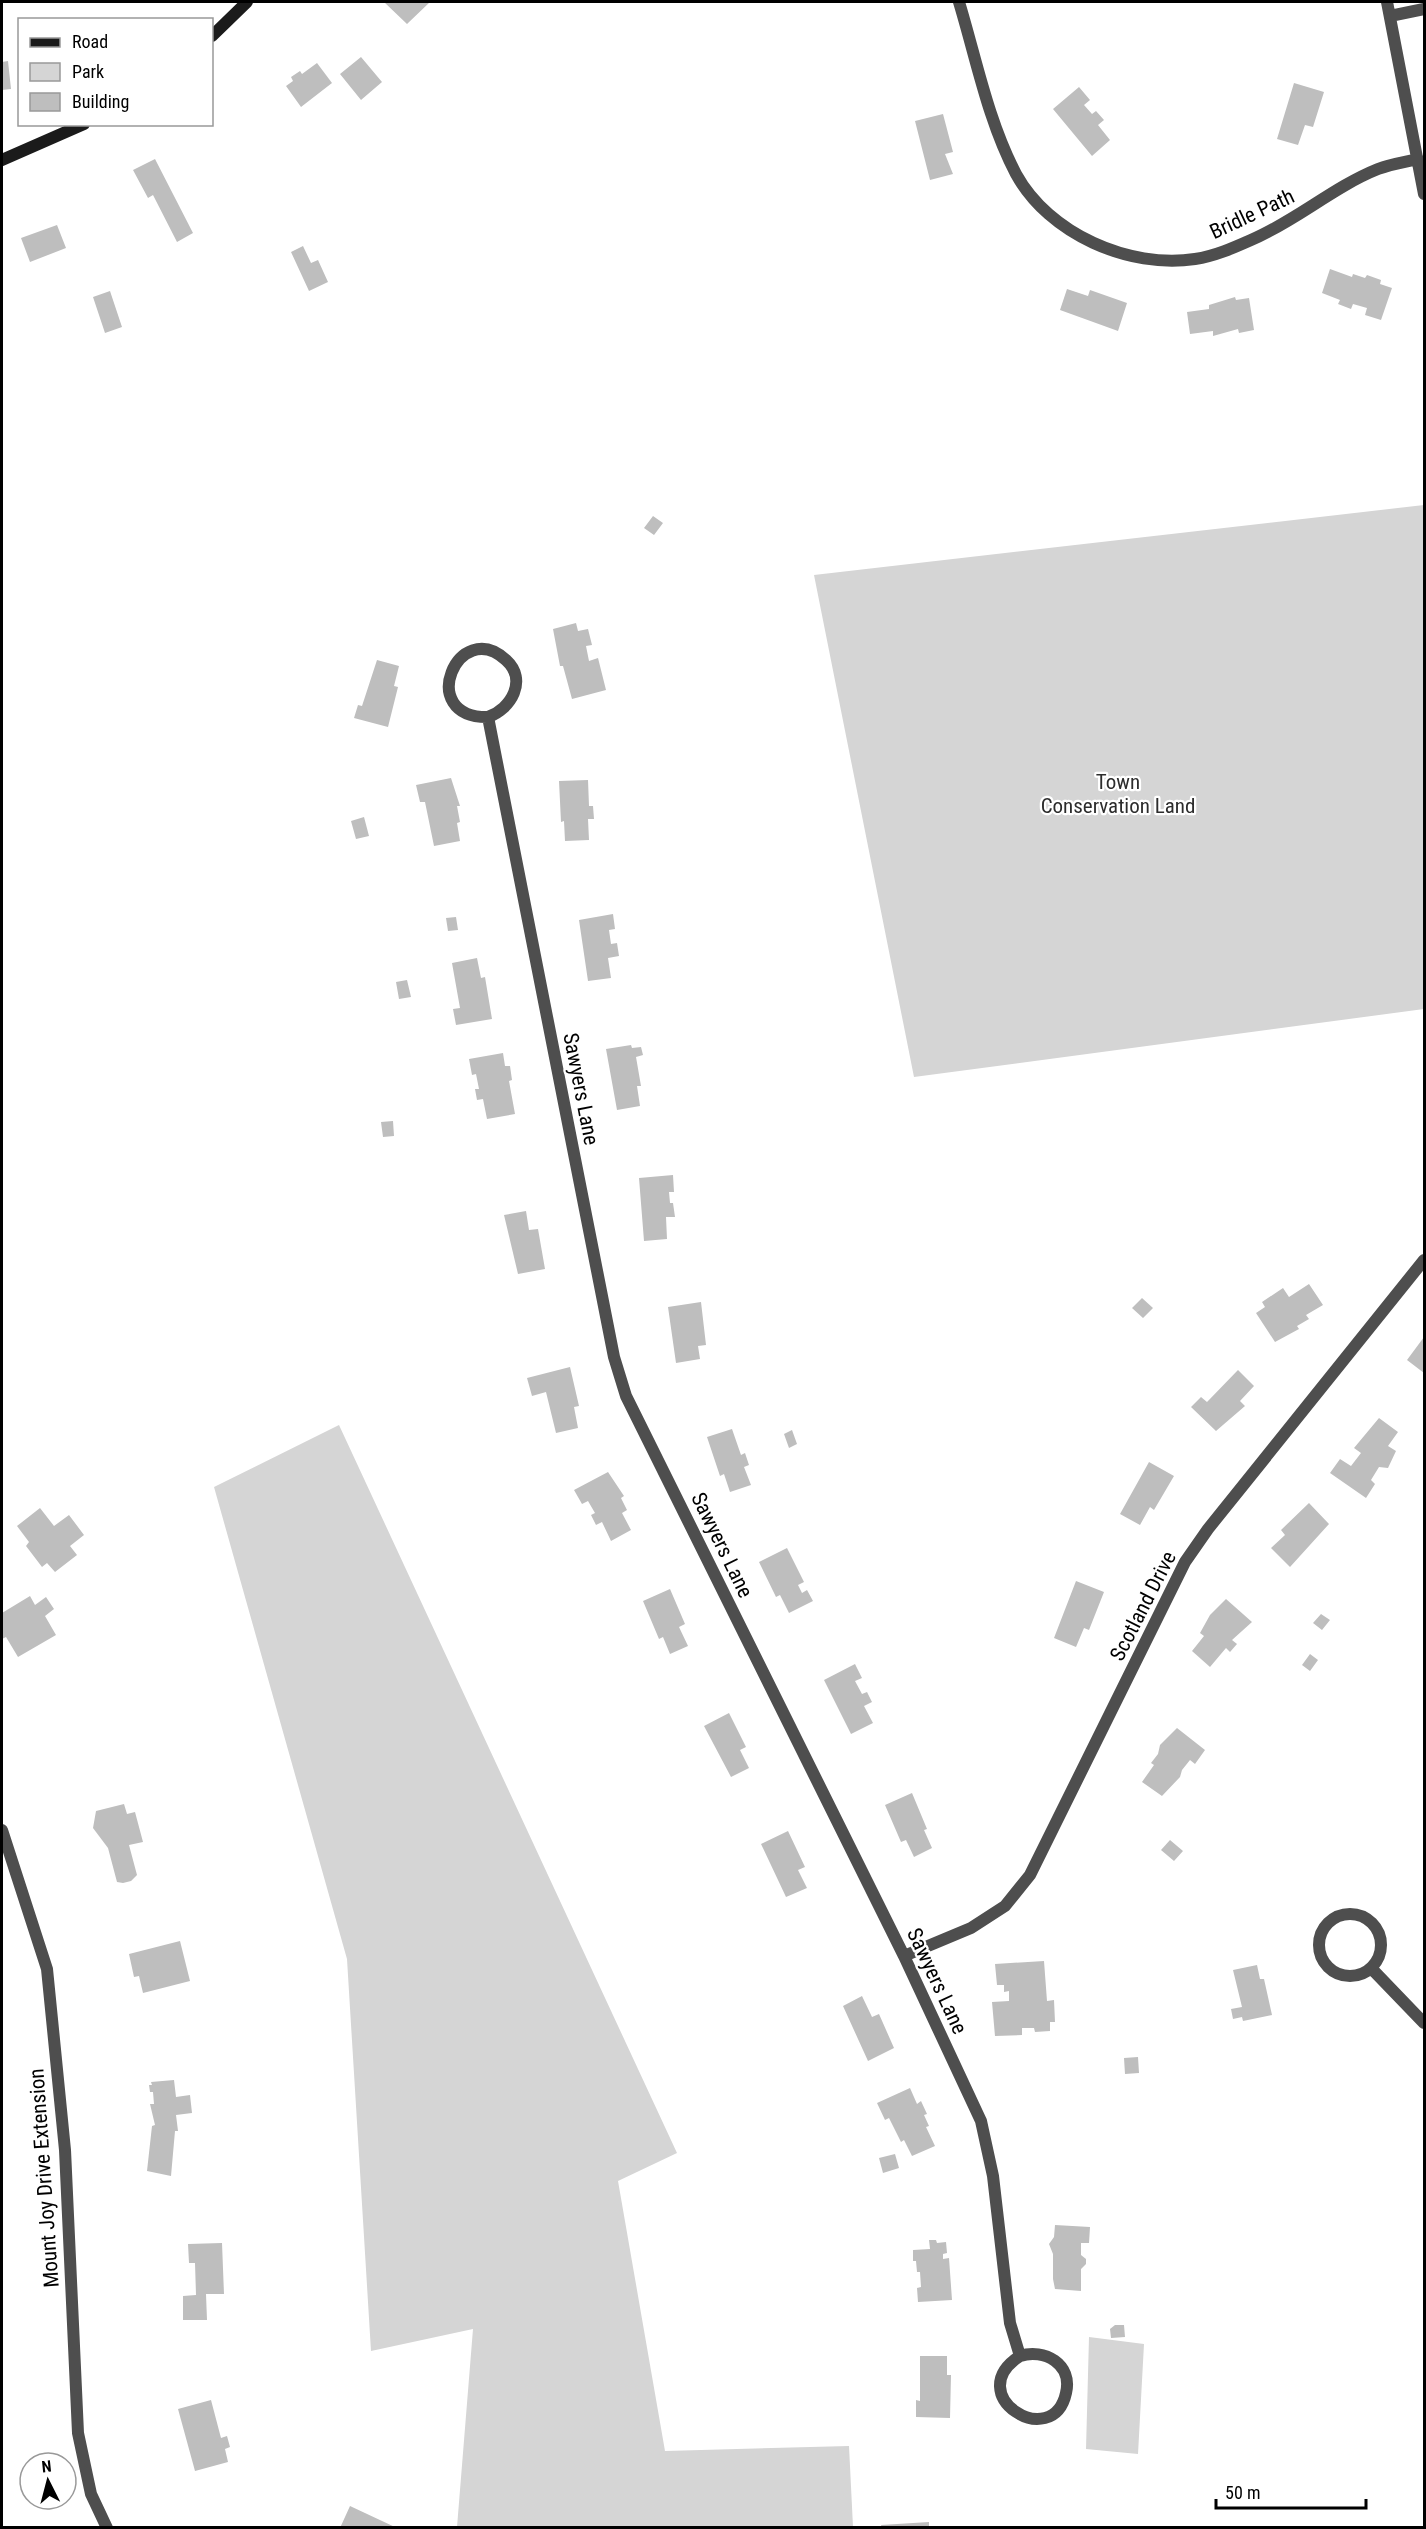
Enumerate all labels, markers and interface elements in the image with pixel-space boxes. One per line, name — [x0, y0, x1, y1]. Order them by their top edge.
legend — [18, 18, 213, 126]
text: Road — [72, 31, 108, 52]
text: Park — [72, 61, 104, 82]
text: Building — [72, 91, 129, 112]
street label: Bridle Path — [1206, 184, 1298, 244]
park label: Town Conservation Land — [1041, 770, 1195, 818]
street label: Sawyers Lane — [558, 1031, 604, 1147]
street label: Sawyers Lane — [686, 1489, 758, 1602]
street label: Scotland Drive — [1105, 1547, 1181, 1665]
street label: Sawyers Lane — [902, 1924, 972, 2038]
street label: Mount Joy Drive Extension — [24, 2068, 64, 2288]
north arrow — [18, 2451, 78, 2511]
text: N — [41, 2457, 52, 2477]
scale bar — [1216, 2472, 1366, 2510]
text: 50 m — [1225, 2482, 1260, 2503]

